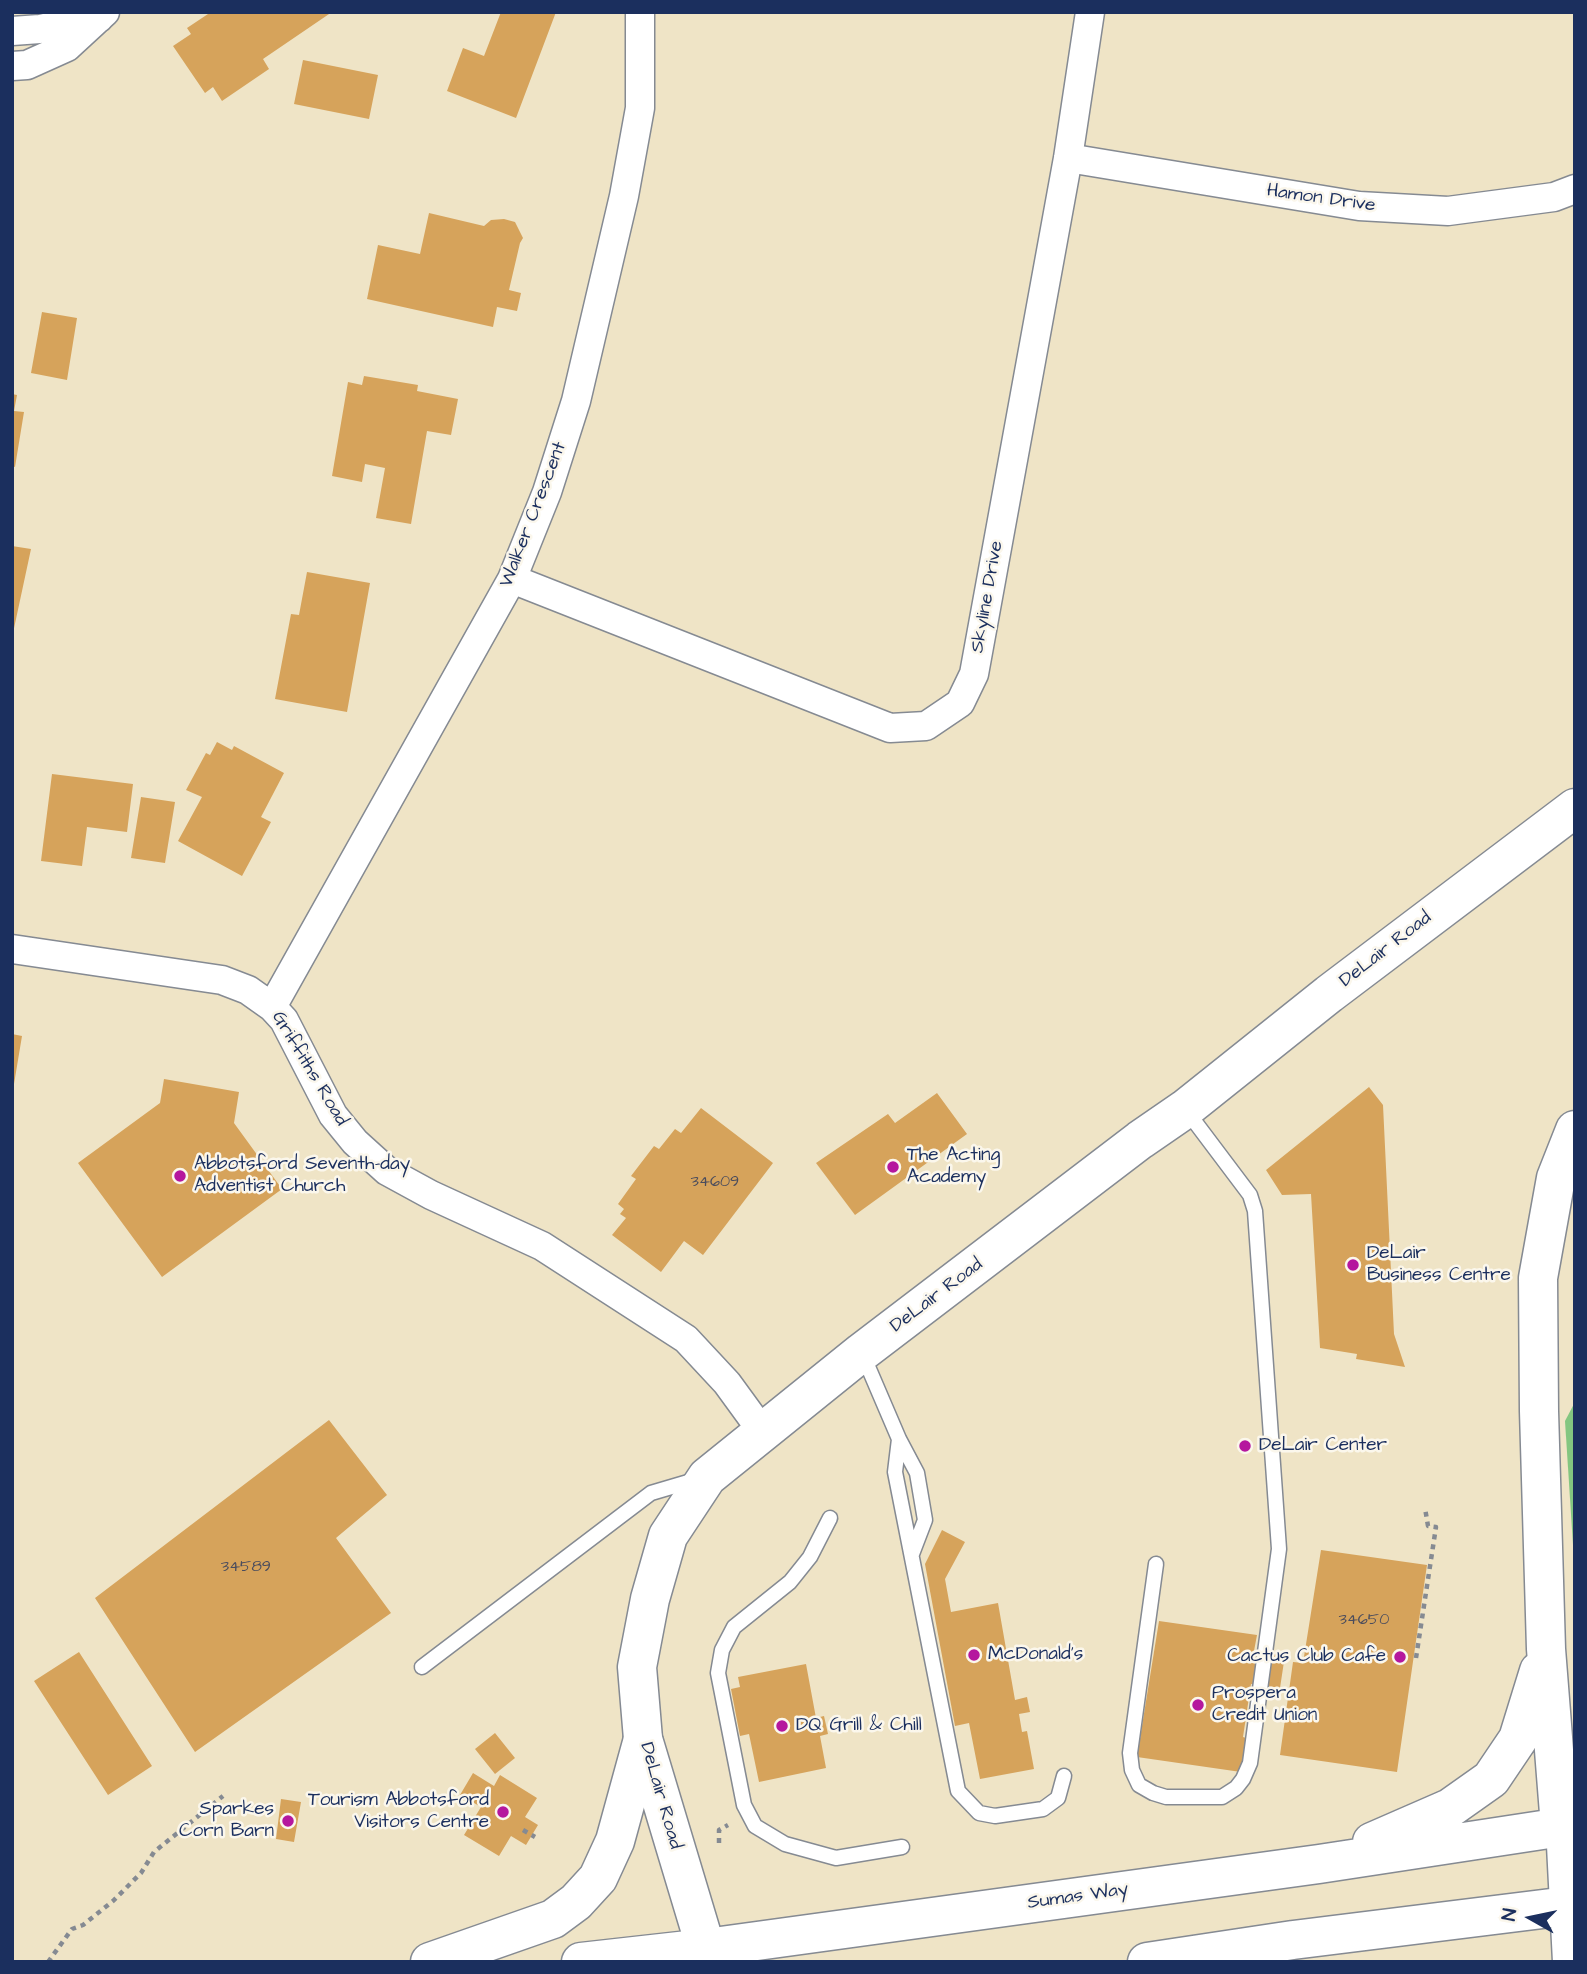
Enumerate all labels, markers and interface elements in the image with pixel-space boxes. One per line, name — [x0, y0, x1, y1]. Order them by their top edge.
street label: Hamon Drive — [1265, 180, 1377, 218]
street label: Walker Crescent — [496, 439, 572, 591]
street label: Skyline Drive — [967, 539, 1009, 655]
street label: DeLair Road — [1336, 907, 1436, 993]
street label: Griffiths Road — [266, 1007, 352, 1131]
place label: The Acting Academy — [907, 1145, 1000, 1189]
place label: Abbotsford Seventh-day Adventist Church — [194, 1154, 410, 1198]
marker: The Acting Academy — [885, 1159, 901, 1175]
marker: Abbotsford Seventh-day Adventist Church — [172, 1168, 188, 1184]
house number: 34609 — [691, 1173, 739, 1193]
place label: DeLair Business Centre — [1367, 1243, 1511, 1287]
street label: DeLair Road — [886, 1254, 988, 1338]
marker: DeLair Business Centre — [1345, 1257, 1361, 1273]
place label: DeLair Center — [1259, 1435, 1387, 1457]
marker: DeLair Center — [1237, 1438, 1253, 1454]
house number: 34589 — [221, 1558, 271, 1578]
house number: 34650 — [1339, 1611, 1389, 1631]
place label: McDonald's — [988, 1644, 1083, 1666]
place label: Cactus Club Cafe — [1227, 1646, 1386, 1668]
marker: McDonald's — [966, 1647, 982, 1663]
marker: Cactus Club Cafe — [1392, 1649, 1408, 1665]
place label: Prospera Credit Union — [1212, 1683, 1317, 1727]
marker: Prospera Credit Union — [1190, 1697, 1206, 1713]
place label: DQ Grill & Chill — [796, 1715, 922, 1737]
marker: DQ Grill & Chill — [774, 1718, 790, 1734]
street label: DeLair Road — [634, 1740, 686, 1852]
place label: Tourism Abbotsford Visitors Centre — [308, 1790, 489, 1834]
place label: Sparkes Corn Barn — [179, 1799, 274, 1843]
marker: Tourism Abbotsford Visitors Centre — [495, 1804, 511, 1820]
marker: Sparkes Corn Barn — [280, 1813, 296, 1829]
street label: Sumas Way — [1026, 1879, 1130, 1915]
north arrow — [1496, 1883, 1566, 1953]
text: N — [1495, 1907, 1524, 1923]

